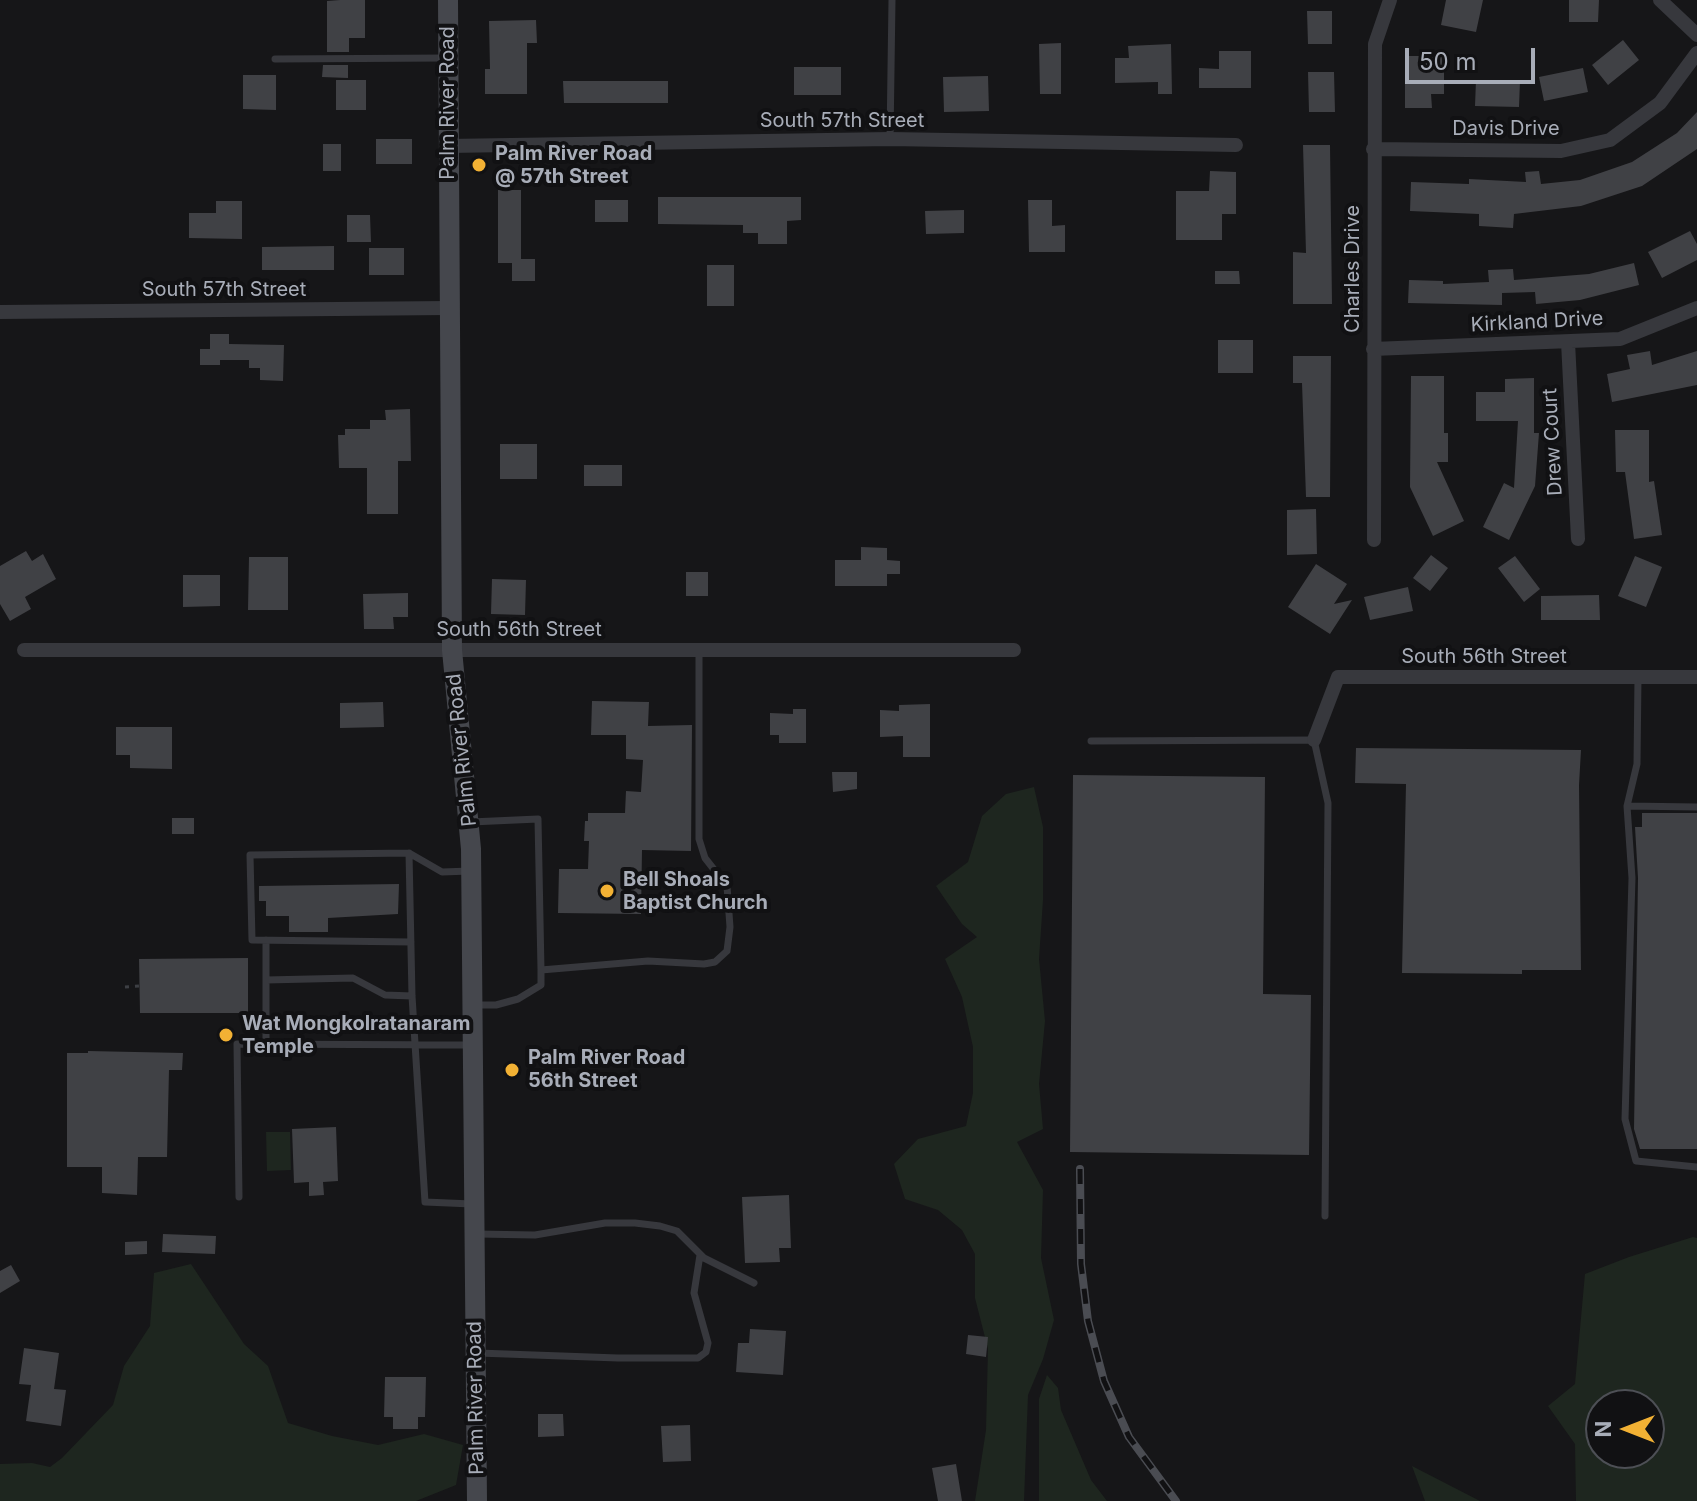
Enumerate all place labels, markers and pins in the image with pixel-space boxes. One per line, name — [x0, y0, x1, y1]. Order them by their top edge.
place label: Palm River Road @ 57th Street — [495, 142, 652, 189]
marker: Palm River Road @ 57th Street — [470, 156, 488, 174]
place label: Bell Shoals Baptist Church — [623, 868, 768, 915]
marker: Bell Shoals Baptist Church — [598, 882, 616, 900]
place label: Wat Mongkolratanaram Temple — [242, 1012, 470, 1059]
marker: Wat Mongkolratanaram Temple — [217, 1026, 235, 1044]
place label: Palm River Road 56th Street — [528, 1046, 685, 1093]
marker: Palm River Road 56th Street — [503, 1061, 521, 1079]

